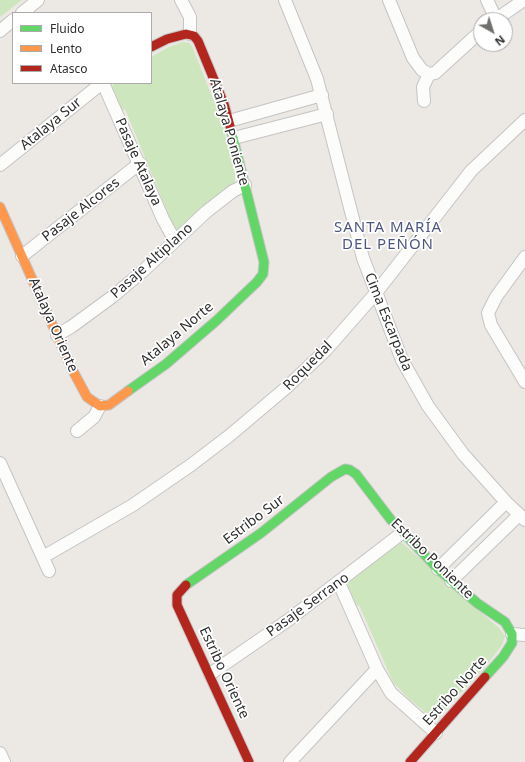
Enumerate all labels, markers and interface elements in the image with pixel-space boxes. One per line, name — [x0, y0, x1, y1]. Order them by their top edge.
legend — [12, 12, 152, 84]
north arrow — [473, 12, 513, 52]
text: Fluido — [50, 20, 84, 37]
text: N — [492, 32, 508, 50]
text: Lento — [50, 40, 82, 57]
text: Atasco — [50, 60, 88, 77]
street label: Atalaya Poniente — [206, 77, 252, 187]
street label: Atalaya Sur — [17, 94, 85, 154]
street label: Pasaje Atalaya — [111, 115, 165, 209]
street label: Pasaje Alcores — [39, 174, 123, 246]
district label: SANTA MARÍA DEL PEÑÓN — [334, 219, 442, 254]
street label: Pasaje Altiplano — [108, 220, 196, 302]
street label: Cima Escarpada — [361, 270, 415, 374]
street label: Atalaya Oriente — [25, 275, 81, 375]
street label: Atalaya Norte — [137, 299, 217, 369]
street label: Roquedal — [280, 338, 336, 394]
street label: Estribo Sur — [220, 492, 288, 548]
street label: Estribo Poniente — [387, 515, 477, 603]
street label: Pasaje Serrano — [263, 569, 353, 641]
street label: Estribo Oriente — [195, 624, 253, 722]
street label: Estribo Norte — [419, 653, 491, 729]

